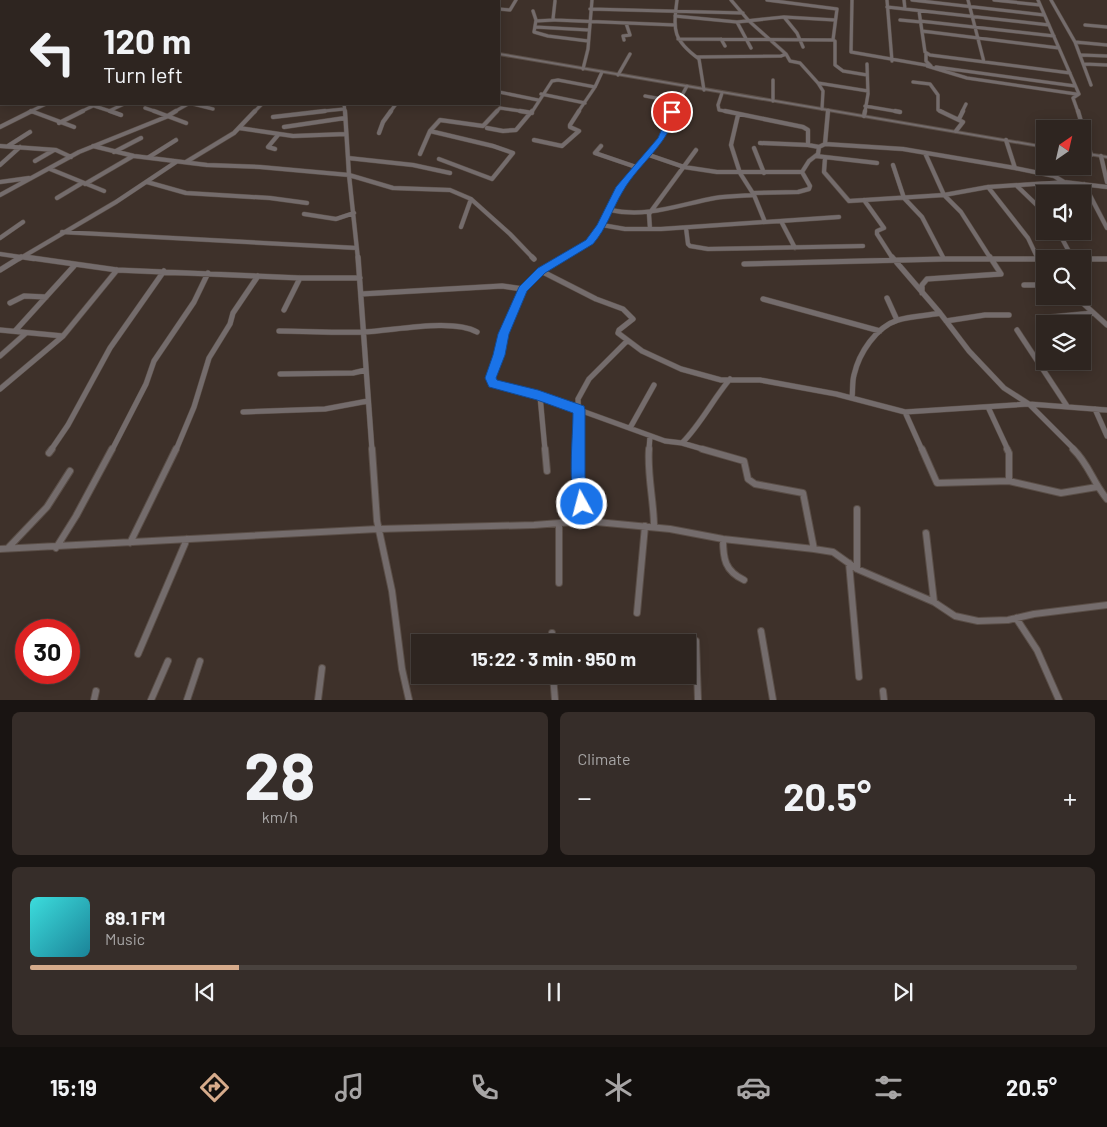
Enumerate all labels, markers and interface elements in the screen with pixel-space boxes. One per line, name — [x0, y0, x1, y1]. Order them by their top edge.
text: 120 m — [103, 19, 191, 61]
icon: left — [20, 20, 85, 85]
text: Turn left — [103, 61, 183, 87]
pin — [651, 91, 693, 133]
icon: arrive — [658, 98, 686, 126]
north arrow — [1036, 120, 1091, 175]
map controls — [1036, 120, 1091, 370]
button: sound — [1036, 185, 1091, 240]
button: search — [1036, 250, 1091, 305]
button: layers — [1036, 315, 1091, 370]
position arrow — [555, 477, 607, 529]
speed limit sign: 30 — [15, 619, 80, 684]
text: 15:22 · 3 min · 950 m — [471, 647, 636, 670]
text: 28 — [244, 735, 316, 813]
text: Climate — [578, 749, 630, 768]
text: 20.5° — [783, 773, 871, 819]
text: − — [578, 780, 592, 814]
text: + — [1063, 780, 1077, 814]
text: km/h — [262, 807, 298, 826]
text: 89.1 FM — [105, 906, 165, 929]
text: Music — [105, 929, 145, 948]
icon: previous — [191, 978, 219, 1006]
icon: pause — [540, 978, 568, 1006]
icon: next — [889, 978, 917, 1006]
icon: directions — [197, 1070, 232, 1105]
icon: music — [332, 1070, 367, 1105]
icon: phone — [467, 1070, 502, 1105]
icon: climate — [601, 1070, 636, 1105]
icon: car — [736, 1070, 771, 1105]
icon: filters — [871, 1070, 906, 1105]
text: 15:19 — [50, 1074, 97, 1100]
text: 20.5° — [1006, 1074, 1057, 1100]

